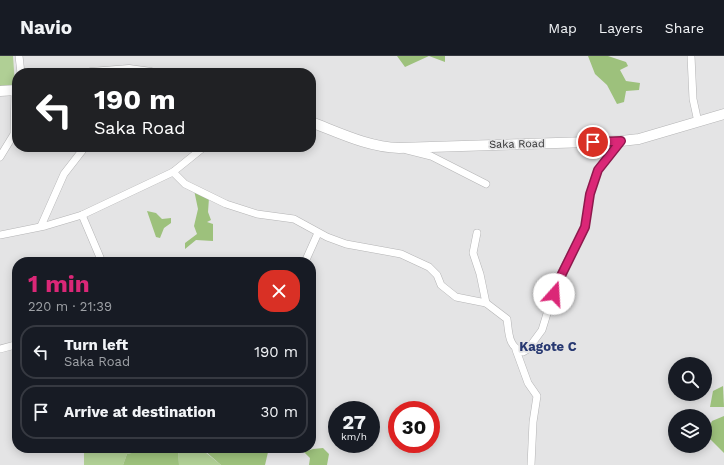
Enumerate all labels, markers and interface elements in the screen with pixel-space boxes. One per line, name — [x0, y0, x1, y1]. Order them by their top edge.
text: Navio — [20, 16, 72, 39]
text: Map — [548, 20, 577, 36]
text: Layers — [599, 20, 643, 36]
text: Share — [665, 20, 704, 36]
text: 190 m — [94, 83, 176, 116]
icon: left — [28, 84, 80, 136]
text: Saka Road — [94, 117, 185, 138]
pin — [576, 125, 610, 159]
icon: arrive — [582, 131, 604, 153]
street label: Saka Road — [489, 137, 545, 151]
text: 1 min — [28, 270, 90, 298]
button: close — [258, 270, 300, 312]
position arrow — [533, 273, 575, 315]
text: 220 m · 21:39 — [28, 299, 112, 314]
text: Turn left — [64, 336, 128, 354]
district label: Kagote C — [519, 339, 577, 354]
icon: left — [30, 341, 52, 363]
text: 190 m — [254, 343, 298, 361]
text: Saka Road — [64, 354, 130, 369]
map controls — [668, 357, 712, 453]
button: search — [668, 357, 712, 401]
icon: arrive — [30, 401, 52, 423]
speed limit sign: 30 — [388, 401, 440, 453]
text: Arrive at destination — [64, 403, 216, 421]
text: 30 m — [261, 403, 298, 421]
button: layers — [668, 409, 712, 453]
text: 27 — [342, 410, 366, 434]
text: km/h — [341, 431, 367, 442]

